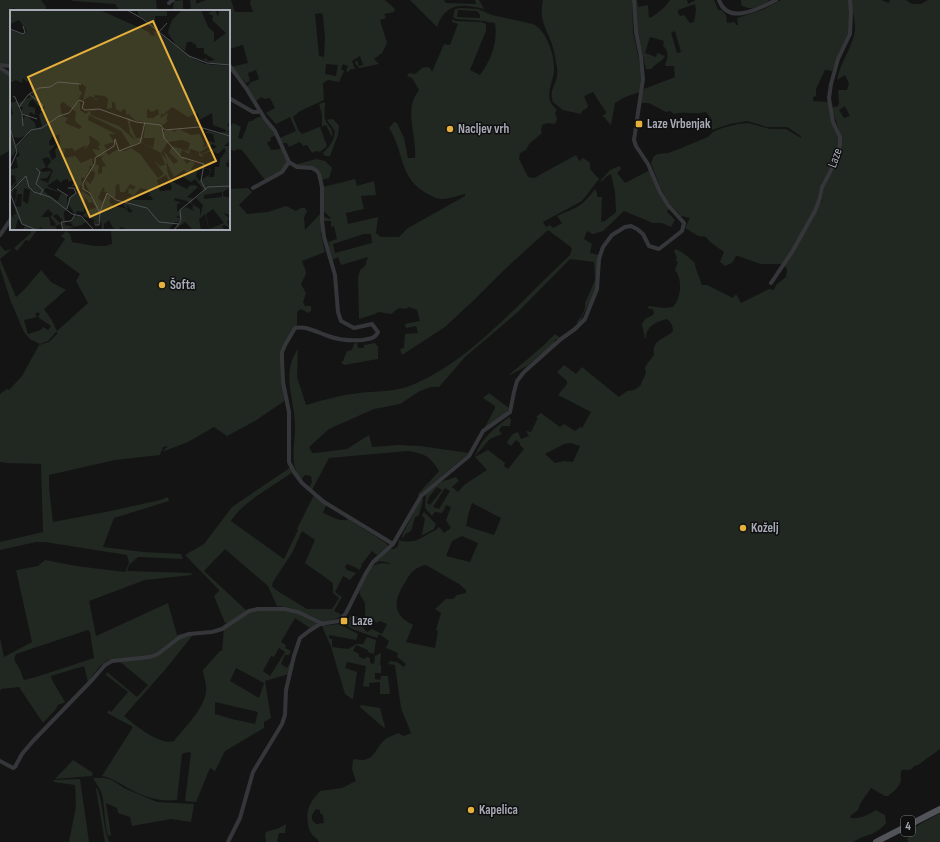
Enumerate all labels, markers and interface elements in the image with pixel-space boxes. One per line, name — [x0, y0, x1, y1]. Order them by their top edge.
inset map — [10, 10, 230, 230]
place label: Laze Vrbenjak — [647, 116, 711, 132]
marker: Laze Vrbenjak — [634, 119, 644, 129]
place label: Nacljev vrh — [458, 121, 510, 137]
marker: Nacljev vrh — [445, 124, 455, 134]
street label: Laze — [824, 146, 846, 170]
place label: Šofta — [170, 277, 195, 293]
marker: Šofta — [157, 280, 167, 290]
place label: Koželj — [751, 520, 779, 536]
marker: Koželj — [738, 523, 748, 533]
place label: Laze — [352, 613, 373, 629]
marker: Laze — [339, 616, 349, 626]
place label: Kapelica — [479, 802, 518, 818]
marker: Kapelica — [466, 805, 476, 815]
road number: 4 — [901, 816, 915, 836]

